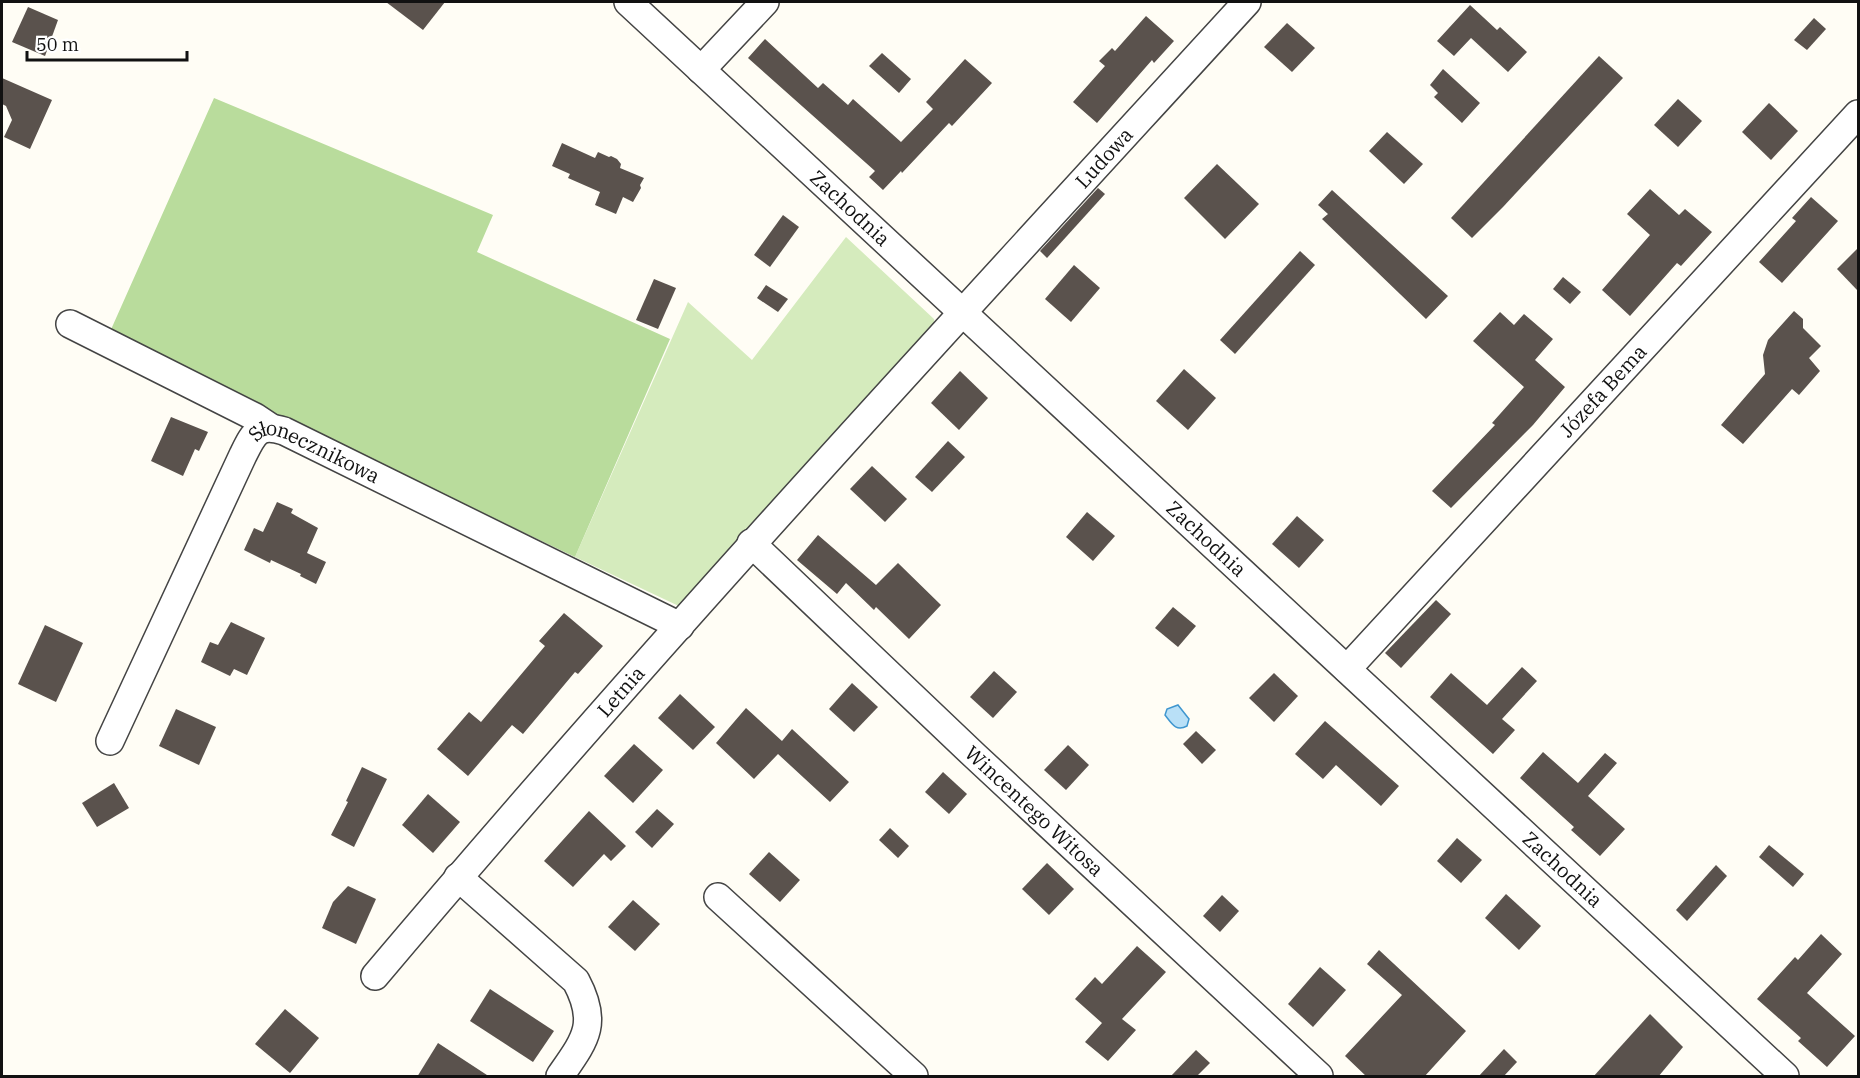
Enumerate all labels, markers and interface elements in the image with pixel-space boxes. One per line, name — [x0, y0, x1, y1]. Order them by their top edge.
scale bar — [27, 24, 188, 62]
text: 50 m — [36, 33, 79, 56]
street label: Ludowa — [1069, 121, 1139, 194]
street label: Zachodnia — [805, 164, 896, 252]
street label: Józefa Bema — [1553, 338, 1652, 443]
street label: Słonecznikowa — [242, 414, 385, 489]
street label: Zachodnia — [1161, 494, 1253, 582]
street label: Letnia — [591, 660, 651, 723]
street label: Wincentego Witosa — [959, 739, 1110, 882]
street label: Zachodnia — [1517, 825, 1609, 913]

